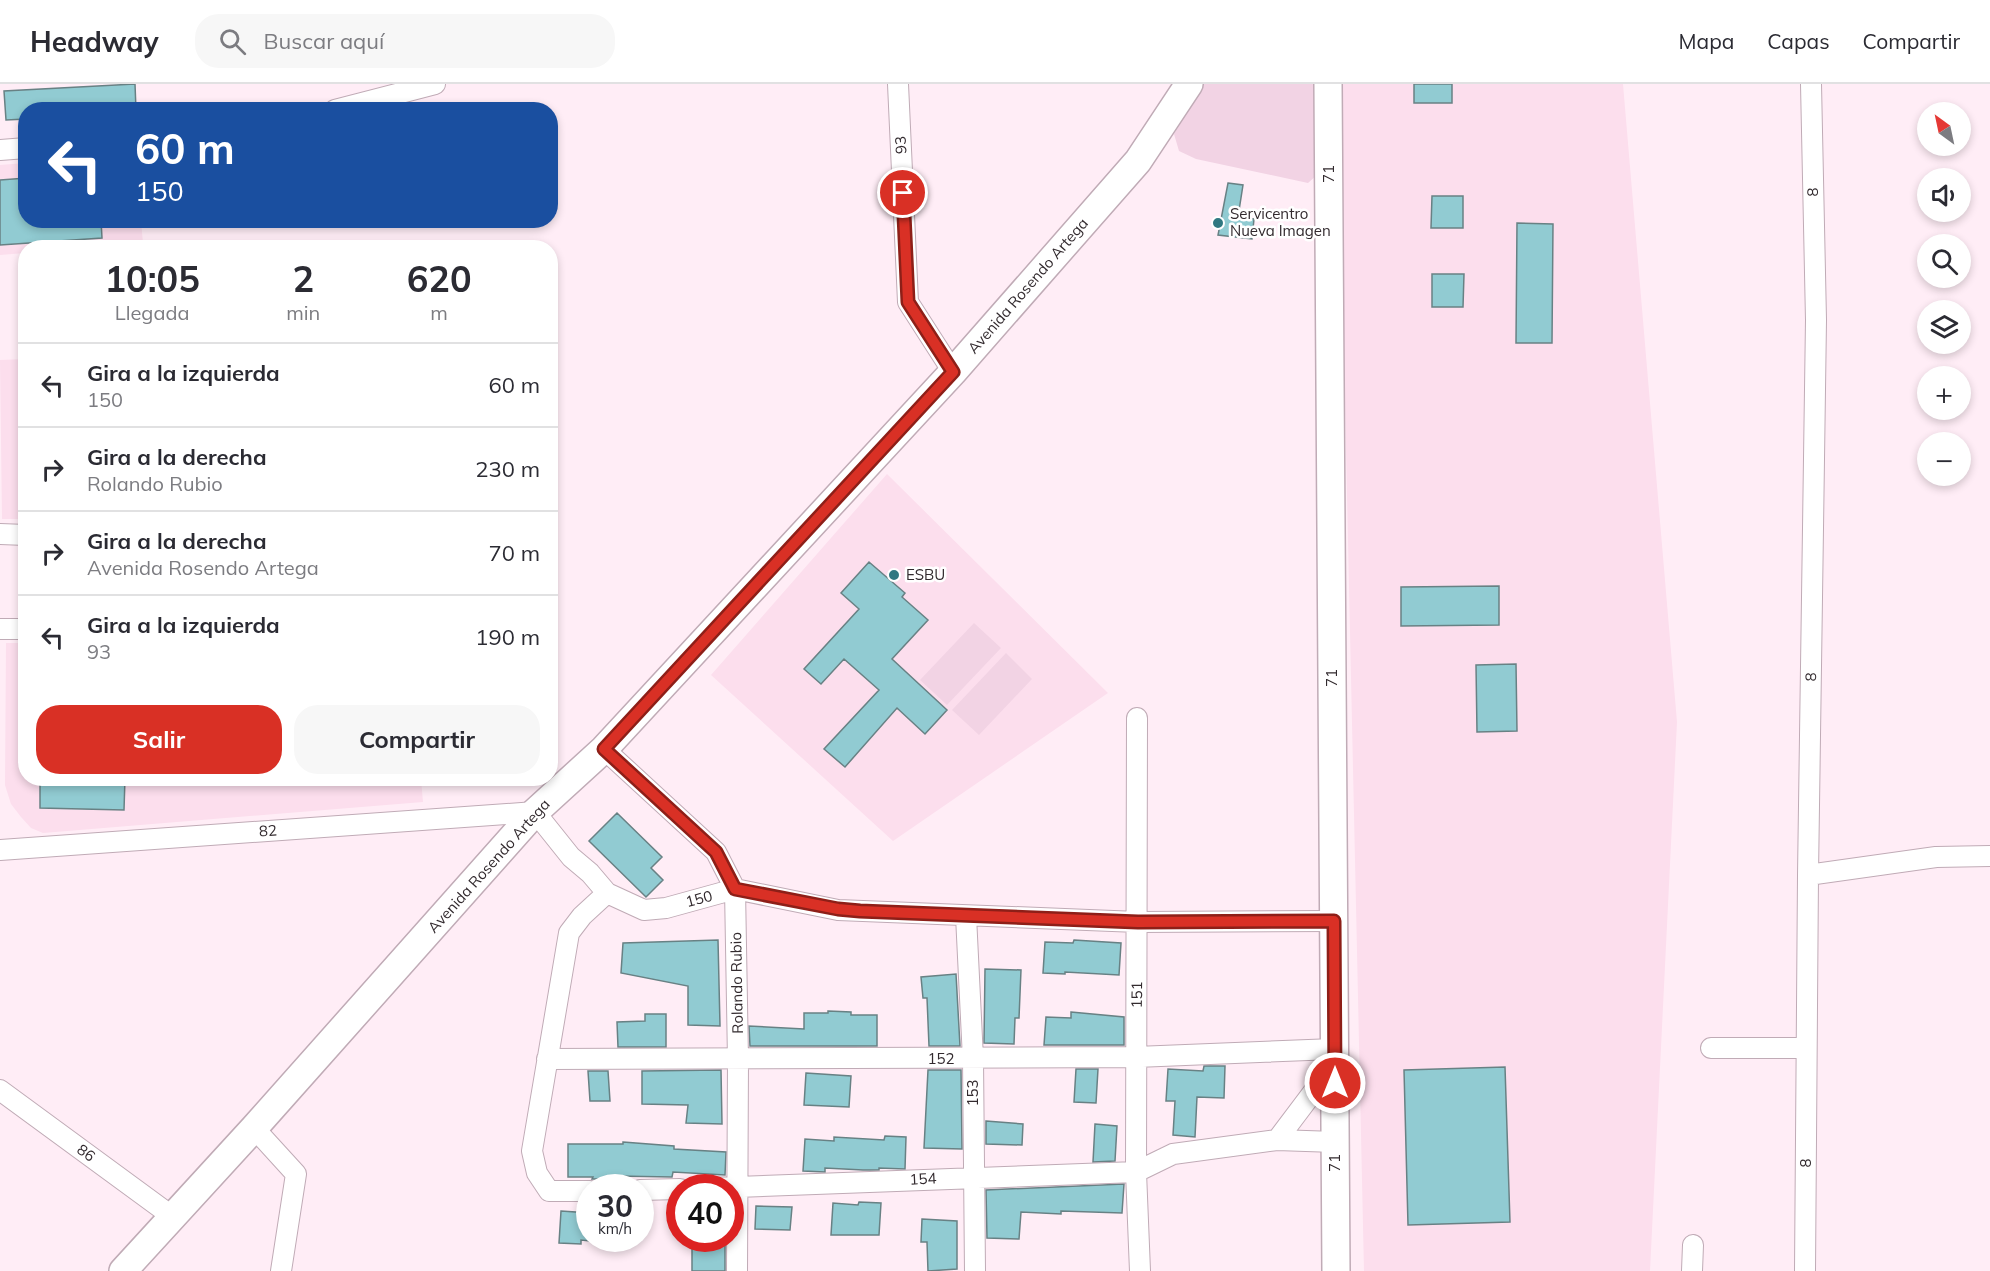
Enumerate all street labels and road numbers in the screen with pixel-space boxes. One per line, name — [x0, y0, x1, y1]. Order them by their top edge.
street label: 93 — [891, 136, 910, 155]
street label: 71 — [1319, 165, 1338, 183]
street label: 8 — [1803, 187, 1822, 197]
street label: Avenida Rosendo Artega — [963, 214, 1092, 357]
street label: 71 — [1322, 669, 1341, 687]
street label: 8 — [1801, 672, 1820, 682]
street label: Avenida Rosendo Artega — [423, 795, 554, 937]
street label: 82 — [258, 820, 278, 841]
street label: 150 — [683, 886, 714, 911]
street label: Rolando Rubio — [726, 932, 747, 1034]
street label: 151 — [1127, 981, 1146, 1009]
street label: 152 — [927, 1049, 955, 1068]
street label: 153 — [963, 1079, 982, 1107]
street label: 86 — [73, 1140, 99, 1166]
street label: 71 — [1325, 1154, 1344, 1172]
street label: 8 — [1796, 1158, 1815, 1168]
street label: 154 — [909, 1168, 937, 1189]

